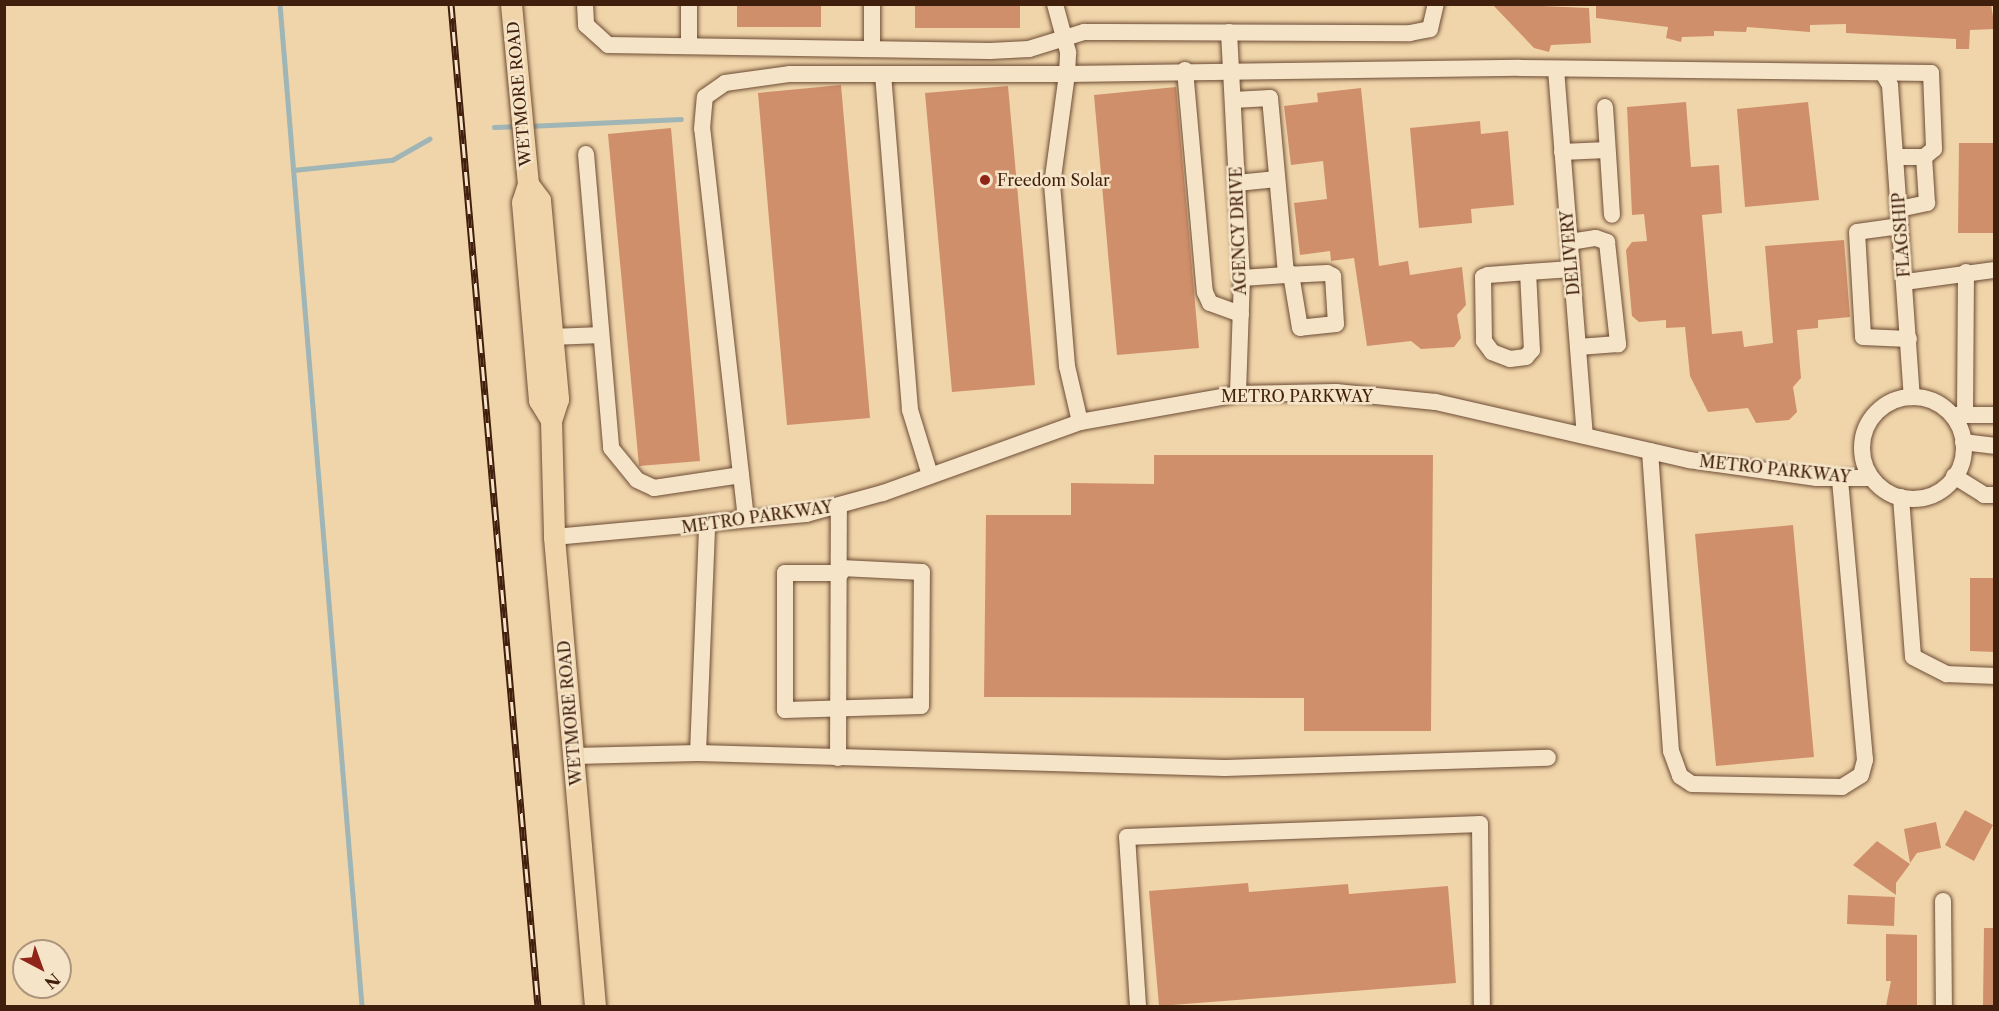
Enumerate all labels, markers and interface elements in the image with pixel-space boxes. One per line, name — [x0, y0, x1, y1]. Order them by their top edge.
street label: WETMORE ROAD — [503, 21, 535, 167]
street label: AGENCY DRIVE — [1226, 166, 1250, 296]
place label: Freedom Solar — [997, 170, 1110, 190]
marker: Freedom Solar — [978, 173, 992, 187]
street label: FLAGSHIP — [1888, 192, 1914, 278]
street label: DELIVERY — [1557, 210, 1583, 296]
street label: METRO PARKWAY — [1221, 386, 1373, 406]
street label: METRO PARKWAY — [1698, 451, 1852, 487]
street label: METRO PARKWAY — [680, 497, 834, 537]
street label: WETMORE ROAD — [554, 640, 586, 786]
north arrow — [12, 939, 72, 999]
text: N — [41, 969, 64, 993]

